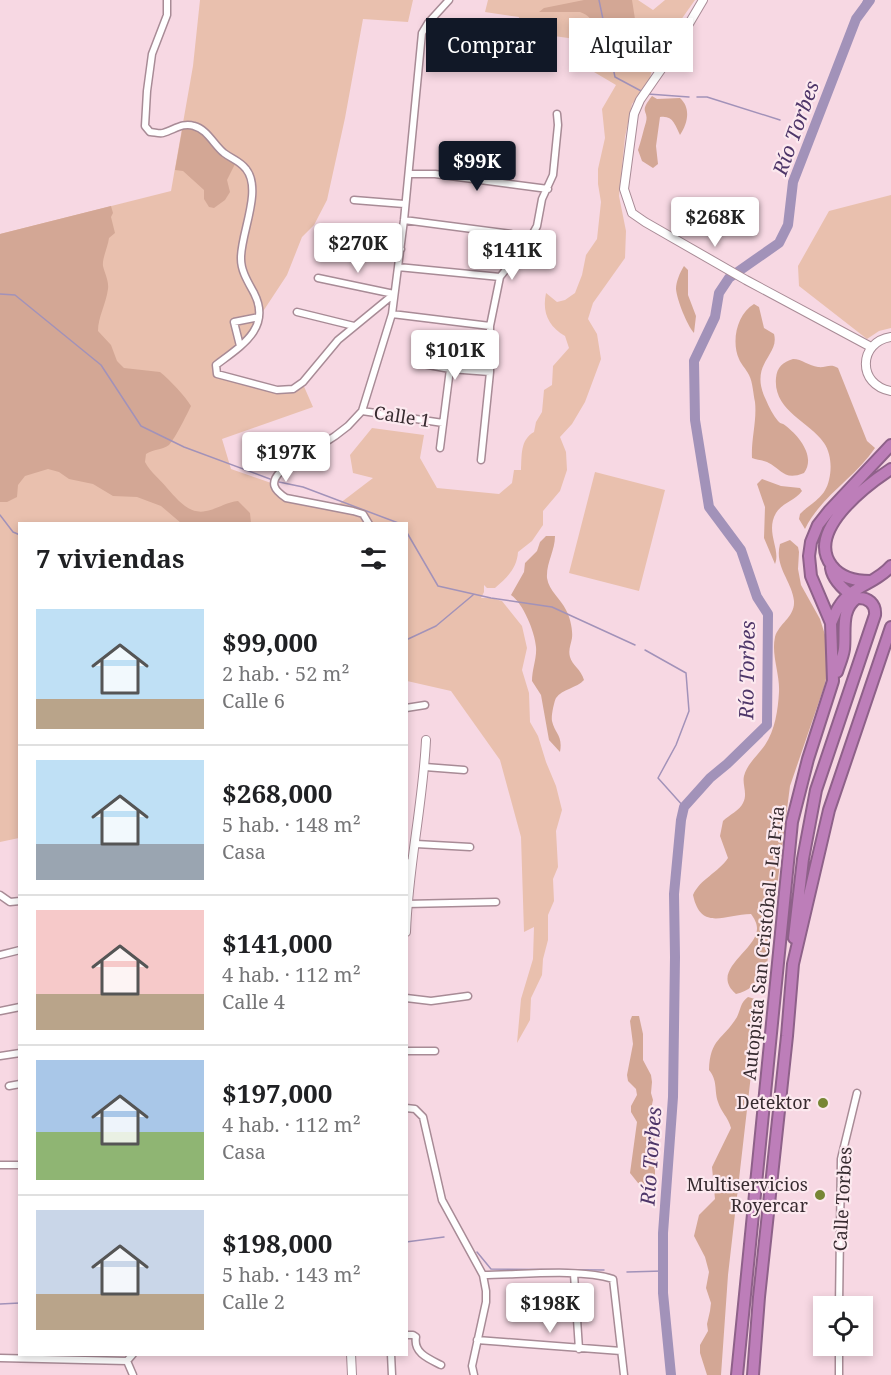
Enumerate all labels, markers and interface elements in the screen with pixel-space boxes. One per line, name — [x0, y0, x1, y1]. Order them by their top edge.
chip: Comprar — [426, 18, 557, 72]
chip: Alquilar — [569, 18, 693, 72]
water label: Río Torbes — [766, 77, 825, 180]
pin: $99K — [441, 141, 513, 192]
text: $99K — [453, 147, 501, 174]
pin: $268K — [673, 197, 757, 248]
text: $268K — [685, 203, 745, 230]
pin: $270K — [316, 223, 400, 274]
text: $270K — [328, 229, 388, 256]
pin: $141K — [470, 230, 554, 281]
text: $141K — [482, 236, 542, 263]
pin: $101K — [413, 330, 497, 381]
text: $101K — [425, 336, 485, 363]
street label: Calle 1 — [372, 400, 432, 432]
pin: $197K — [244, 432, 328, 483]
text: $197K — [256, 438, 316, 465]
text: 7 viviendas — [36, 540, 184, 576]
icon: filters — [357, 542, 390, 575]
water label: Río Torbes — [732, 620, 761, 721]
text: $99,000 — [222, 624, 318, 660]
icon: home — [84, 633, 156, 705]
text: 2 hab. · 52 m² — [222, 660, 349, 687]
text: Calle 6 — [222, 687, 285, 714]
text: $268,000 — [222, 775, 332, 811]
icon: home — [84, 784, 156, 856]
street label: Autopista San Cristóbal - La Fría — [737, 805, 789, 1081]
text: 5 hab. · 148 m² — [222, 811, 361, 838]
text: Casa — [222, 838, 266, 865]
text: $141,000 — [222, 925, 332, 961]
icon: home — [84, 934, 156, 1006]
text: 4 hab. · 112 m² — [222, 961, 361, 988]
text: Calle 4 — [222, 988, 285, 1015]
text: $197,000 — [222, 1075, 332, 1111]
icon: home — [84, 1084, 156, 1156]
place label: Detektor — [737, 1090, 812, 1114]
marker: Detektor — [816, 1096, 830, 1110]
water label: Río Torbes — [634, 1106, 667, 1207]
text: 4 hab. · 112 m² — [222, 1111, 361, 1138]
text: Casa — [222, 1138, 266, 1165]
street label: Calle Torbes — [827, 1146, 857, 1252]
place label: Multiservicios Royercar — [686, 1172, 809, 1217]
marker: Multiservicios Royercar — [813, 1188, 827, 1202]
text: $198,000 — [222, 1225, 332, 1261]
icon: home — [84, 1234, 156, 1306]
text: 5 hab. · 143 m² — [222, 1261, 361, 1288]
pin: $198K — [508, 1283, 592, 1334]
text: Calle 2 — [222, 1288, 285, 1315]
text: $198K — [520, 1289, 580, 1316]
map controls — [813, 1296, 873, 1356]
button: locate — [813, 1296, 873, 1356]

